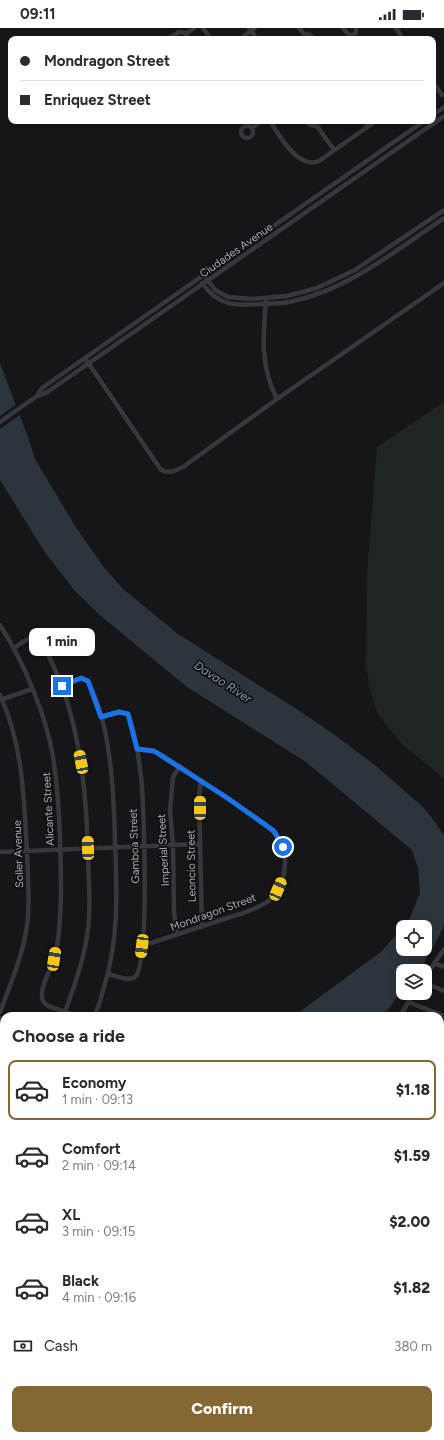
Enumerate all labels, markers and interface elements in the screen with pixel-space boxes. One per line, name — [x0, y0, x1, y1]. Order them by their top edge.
text: 09:11 — [20, 5, 56, 23]
text: Mondragon Street — [44, 52, 170, 70]
text: Enriquez Street — [44, 91, 151, 109]
street label: Ciudades Avenue — [197, 220, 275, 280]
callout: 1 min — [29, 628, 95, 656]
text: 1 min — [46, 634, 78, 649]
water label: Davao River — [192, 658, 255, 706]
route end — [53, 677, 71, 695]
car — [73, 749, 89, 775]
street label: Alicante Street — [40, 772, 57, 846]
car — [194, 796, 206, 820]
street label: Gamboa Street — [127, 808, 142, 884]
street label: Imperial Street — [155, 813, 172, 887]
street label: Soller Avenue — [11, 820, 26, 888]
street label: Leoncio Street — [184, 830, 199, 902]
car — [82, 836, 94, 860]
route start — [274, 838, 292, 856]
car — [268, 876, 288, 902]
street label: Mondragon Street — [169, 891, 258, 934]
map controls — [396, 920, 432, 1000]
button: locate — [396, 920, 432, 956]
car — [135, 933, 149, 959]
car — [46, 946, 62, 972]
button: layers — [396, 964, 432, 1000]
text: Choose a ride — [12, 1025, 125, 1047]
icon: car — [14, 1072, 50, 1108]
text: Economy — [62, 1074, 127, 1092]
text: $1.18 — [396, 1081, 430, 1099]
text: 1 min · 09:13 — [62, 1092, 133, 1107]
icon: car — [14, 1138, 50, 1174]
text: Comfort — [62, 1140, 121, 1158]
text: $1.59 — [394, 1147, 430, 1165]
text: 2 min · 09:14 — [62, 1158, 136, 1173]
icon: car — [14, 1204, 50, 1240]
text: XL — [62, 1206, 80, 1224]
text: $2.00 — [389, 1213, 430, 1231]
text: 3 min · 09:15 — [62, 1224, 135, 1239]
icon: car — [14, 1270, 50, 1306]
text: Black — [62, 1272, 99, 1290]
text: $1.82 — [393, 1279, 430, 1297]
text: 4 min · 09:16 — [62, 1290, 136, 1305]
icon: cash — [12, 1335, 34, 1357]
text: Cash — [44, 1337, 78, 1355]
text: 380 m — [394, 1339, 432, 1354]
button: Confirm — [12, 1386, 432, 1432]

